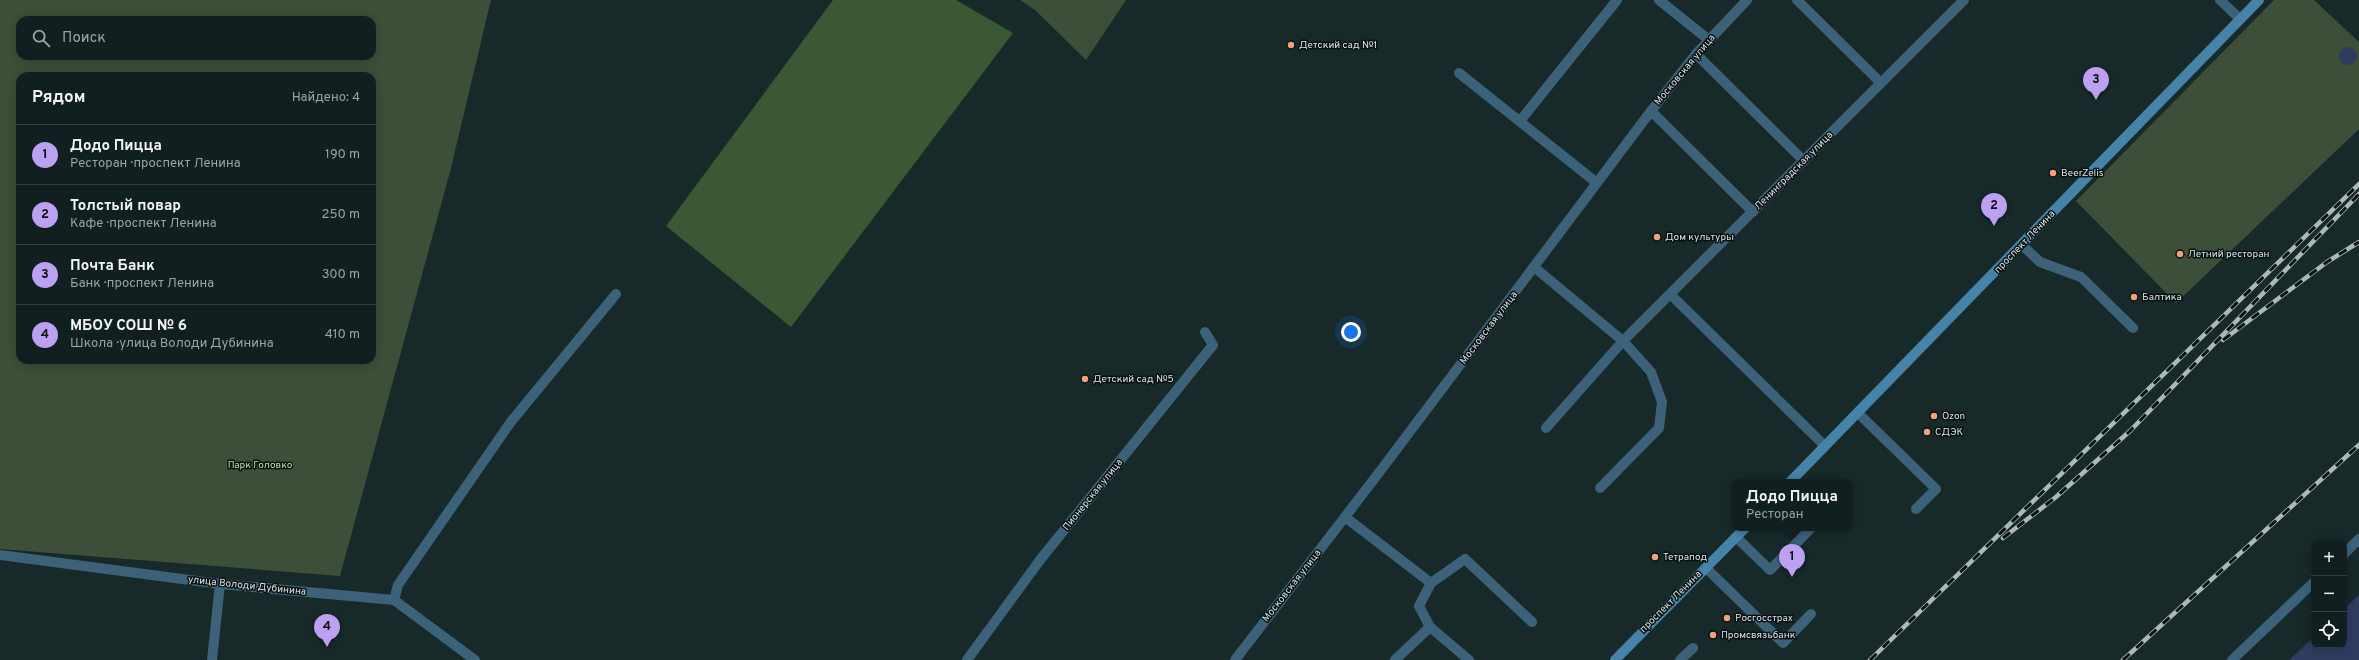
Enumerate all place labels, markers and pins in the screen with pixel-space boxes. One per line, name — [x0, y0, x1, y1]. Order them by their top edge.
place label: Детский сад №1 — [1299, 39, 1377, 52]
marker: Детский сад №1 — [1286, 40, 1296, 50]
pin: 3 — [2083, 67, 2109, 100]
place label: BeerZelis — [2061, 167, 2104, 180]
marker: BeerZelis — [2048, 168, 2058, 178]
pin: 2 — [1981, 193, 2007, 226]
place label: Дом культуры — [1665, 231, 1734, 244]
marker: Дом культуры — [1652, 232, 1662, 242]
place label: Летний ресторан — [2188, 248, 2269, 261]
marker: Летний ресторан — [2175, 249, 2185, 259]
place label: Балтика — [2142, 291, 2182, 304]
marker: Балтика — [2129, 292, 2139, 302]
place label: Детский сад №5 — [1093, 373, 1174, 386]
marker: Детский сад №5 — [1080, 374, 1090, 384]
place label: Ozon — [1942, 410, 1965, 423]
marker: Ozon — [1929, 411, 1939, 421]
place label: СДЭК — [1935, 426, 1963, 439]
marker: СДЭК — [1922, 427, 1932, 437]
pin: 1 — [1779, 544, 1805, 577]
place label: Тетрапод — [1663, 551, 1708, 564]
marker: Тетрапод — [1650, 552, 1660, 562]
place label: Росгосстрах — [1735, 612, 1793, 625]
marker: Росгосстрах — [1722, 613, 1732, 623]
pin: 4 — [314, 614, 340, 647]
place label: Промсвязьбанк — [1721, 629, 1796, 642]
marker: Промсвязьбанк — [1708, 630, 1718, 640]

